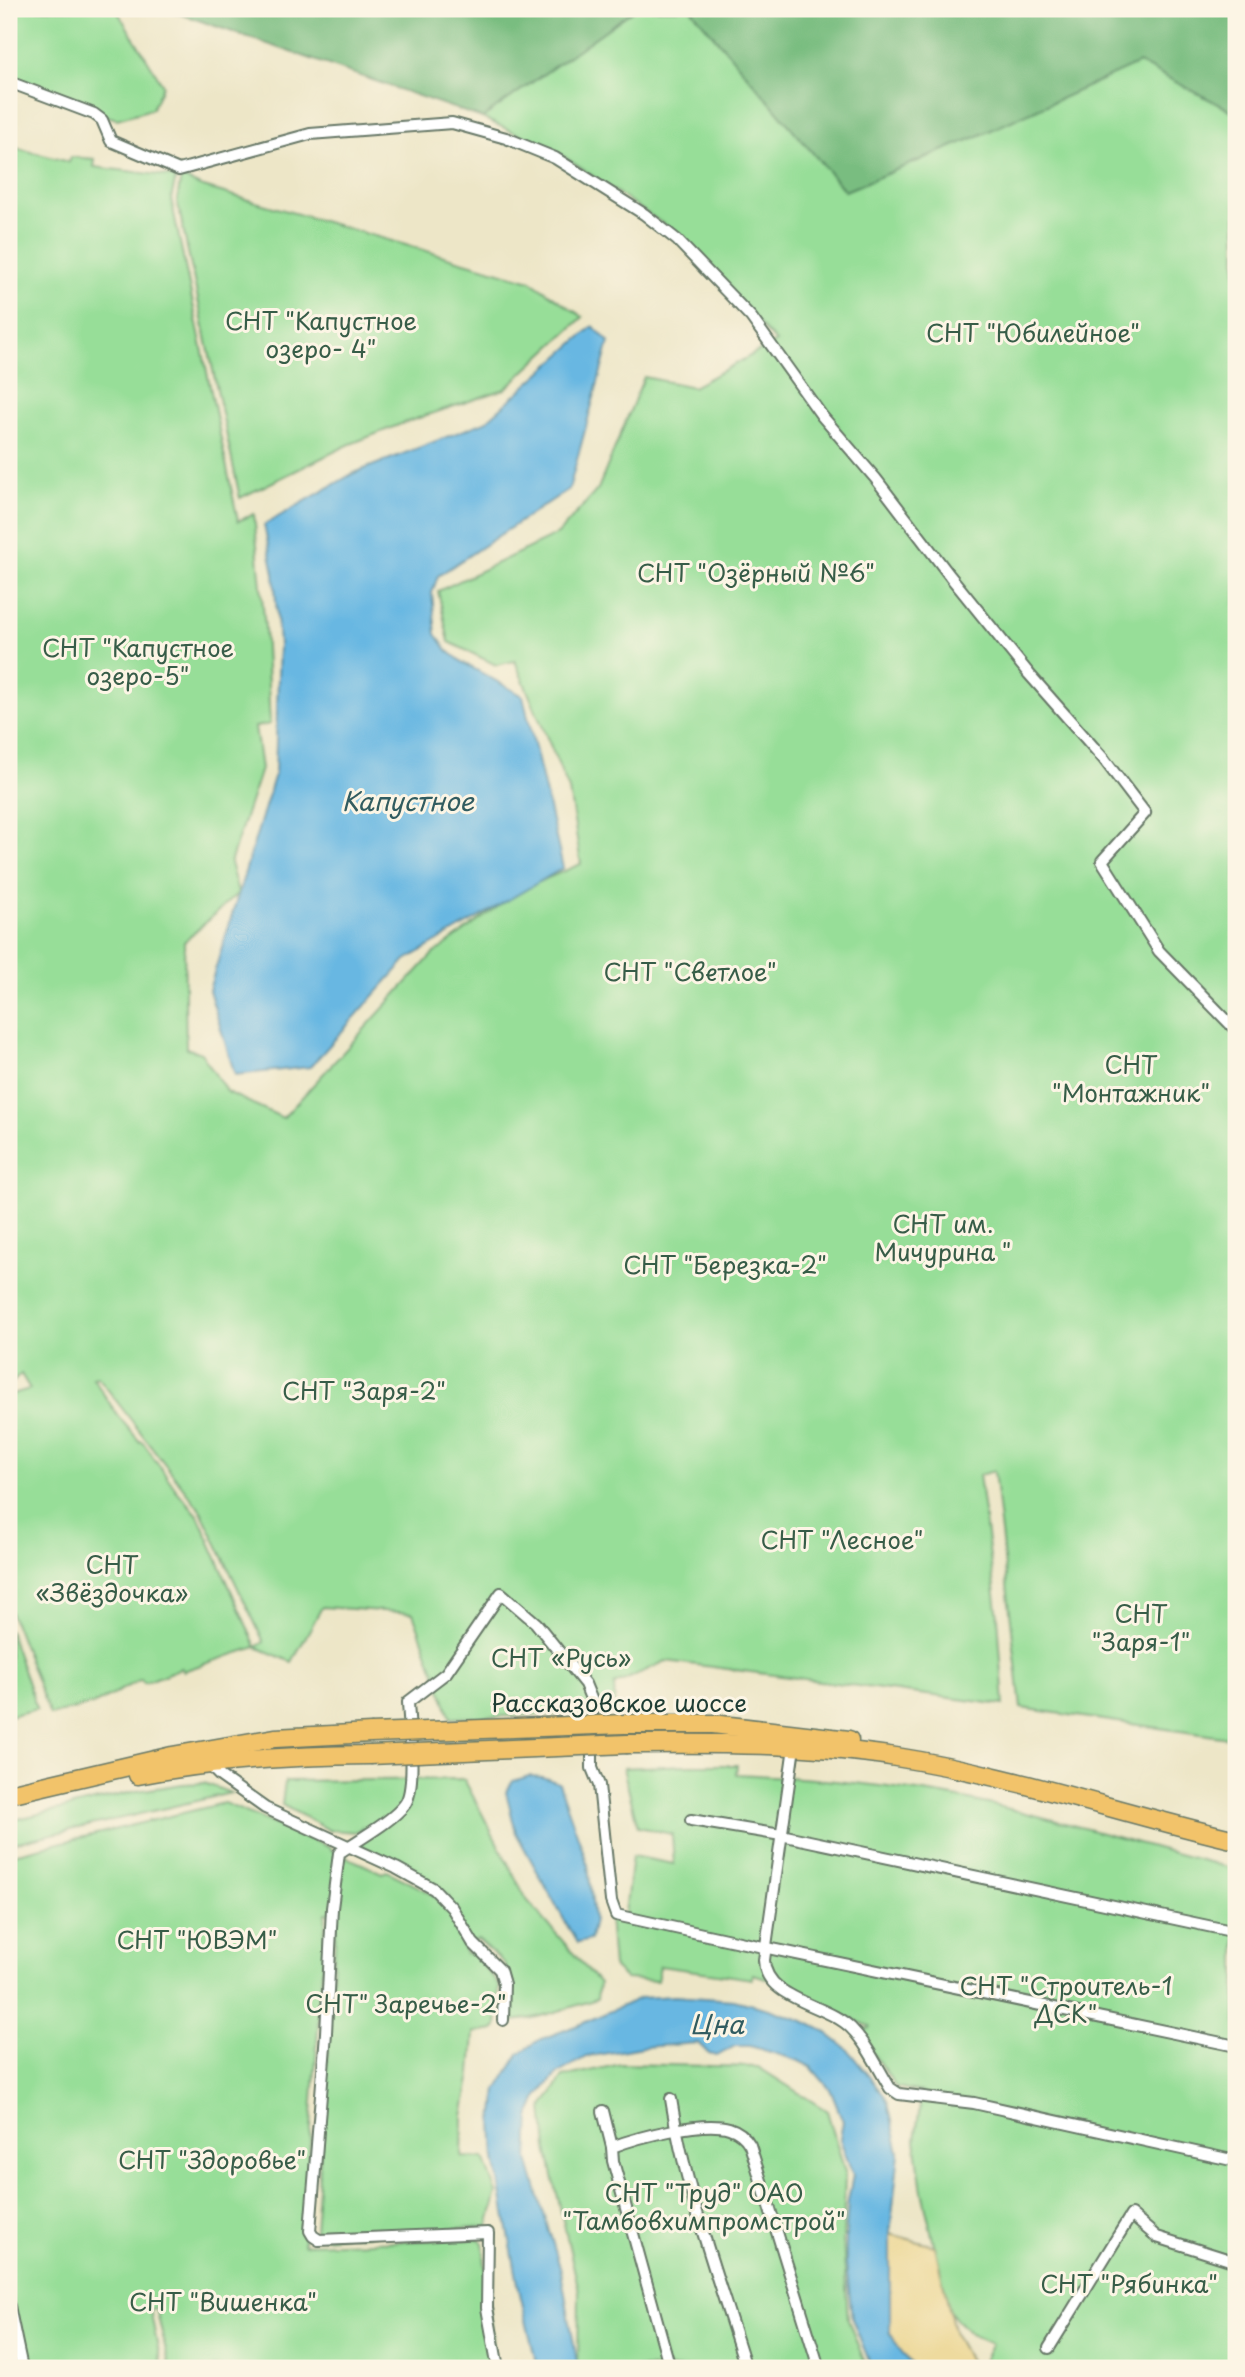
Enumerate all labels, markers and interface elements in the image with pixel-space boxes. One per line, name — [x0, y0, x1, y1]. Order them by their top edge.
park label: СНТ "Капустное озеро- 4" — [225, 302, 417, 366]
park label: СНТ "Юбилейное" — [926, 314, 1140, 350]
park label: СНТ "Озёрный №6" — [637, 554, 875, 590]
park label: СНТ "Капустное озеро-5" — [42, 629, 234, 693]
water label: Капустное — [342, 781, 476, 820]
park label: СНТ "Светлое" — [603, 953, 777, 989]
park label: СНТ "Монтажник" — [1052, 1046, 1210, 1110]
park label: СНТ им. Мичурина " — [875, 1205, 1011, 1269]
park label: СНТ "Березка-2" — [623, 1246, 827, 1282]
park label: СНТ "Заря-2" — [282, 1372, 446, 1408]
park label: СНТ "Лесное" — [761, 1521, 923, 1557]
park label: СНТ «Звёздочка» — [36, 1546, 188, 1610]
park label: СНТ "Заря-1" — [1092, 1595, 1190, 1659]
park label: СНТ «Русь» — [491, 1639, 631, 1675]
street label: Рассказовское шоссе — [491, 1684, 747, 1720]
park label: СНТ "ЮВЭМ" — [116, 1921, 278, 1957]
park label: СНТ "Строитель-1 ДСК" — [959, 1967, 1173, 2031]
park label: СНТ" Заречье-2" — [305, 1985, 507, 2021]
water label: Цна — [690, 2004, 745, 2043]
park label: СНТ "Здоровье" — [118, 2141, 306, 2177]
park label: СНТ "Труд" ОАО "Тамбовхимпромстрой" — [562, 2174, 846, 2238]
park label: СНТ "Рябинка" — [1040, 2265, 1218, 2301]
park label: СНТ "Вишенка" — [129, 2283, 317, 2319]

